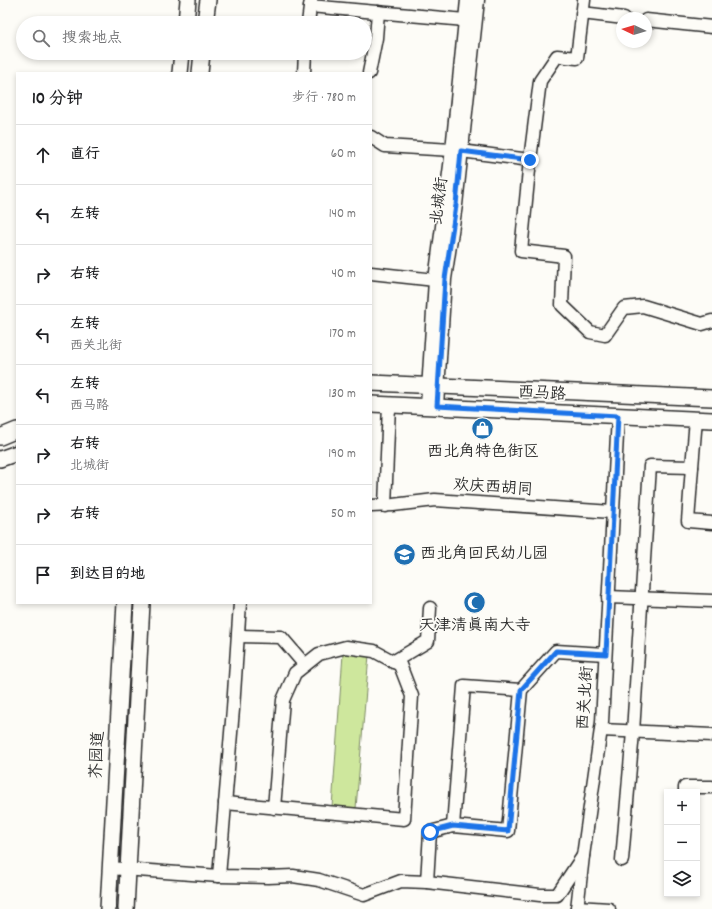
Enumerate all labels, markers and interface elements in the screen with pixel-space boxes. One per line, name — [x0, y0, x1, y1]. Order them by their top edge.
north arrow — [616, 12, 652, 48]
search box — [16, 16, 372, 60]
icon: search — [30, 27, 52, 49]
text: 搜索地点 — [62, 28, 122, 50]
text: 10 分钟 — [32, 88, 83, 112]
text: 步行 · 780 m — [292, 89, 356, 108]
icon: ahead — [32, 144, 54, 166]
text: 直行 — [70, 144, 100, 166]
text: 60 m — [331, 145, 356, 164]
route end — [521, 151, 539, 169]
street label: 北城街 — [426, 176, 454, 226]
icon: left — [32, 204, 54, 226]
text: 左转 — [70, 204, 100, 226]
text: 140 m — [329, 205, 356, 224]
icon: right — [32, 264, 54, 286]
text: 右转 — [70, 264, 100, 286]
text: 40 m — [332, 265, 356, 284]
text: 左转 — [70, 314, 100, 336]
icon: left — [32, 324, 54, 346]
text: 170 m — [329, 325, 356, 344]
text: 西关北街 — [70, 337, 122, 356]
text: 左转 — [70, 374, 100, 396]
street label: 西马路 — [517, 381, 567, 407]
icon: left — [32, 384, 54, 406]
text: 130 m — [328, 385, 356, 404]
text: 西马路 — [70, 397, 109, 416]
shop icon: 西北角特色街区 — [470, 415, 496, 441]
text: 右转 — [70, 434, 100, 456]
place label: 西北角特色街区 — [427, 441, 539, 464]
icon: right — [32, 444, 54, 466]
text: 190 m — [328, 445, 356, 464]
text: 北城街 — [70, 457, 109, 476]
street label: 欢庆西胡同 — [452, 474, 534, 502]
icon: right — [32, 504, 54, 526]
text: 右转 — [70, 504, 100, 526]
text: 50 m — [331, 505, 356, 524]
school or university icon: 西北角回民幼儿园 — [391, 541, 417, 567]
place label: 西北角回民幼儿园 — [420, 543, 548, 566]
icon: arrive — [32, 564, 54, 586]
text: 到达目的地 — [70, 564, 145, 586]
mosque icon: 天津清真南大寺 — [462, 589, 488, 615]
place label: 天津清真南大寺 — [419, 615, 531, 638]
street label: 西关北街 — [572, 665, 600, 731]
street label: 芥园道 — [85, 730, 111, 780]
map controls — [664, 789, 700, 897]
button: + — [664, 789, 700, 825]
route start — [421, 823, 439, 841]
button: − — [664, 825, 700, 861]
button: layers — [664, 861, 700, 897]

